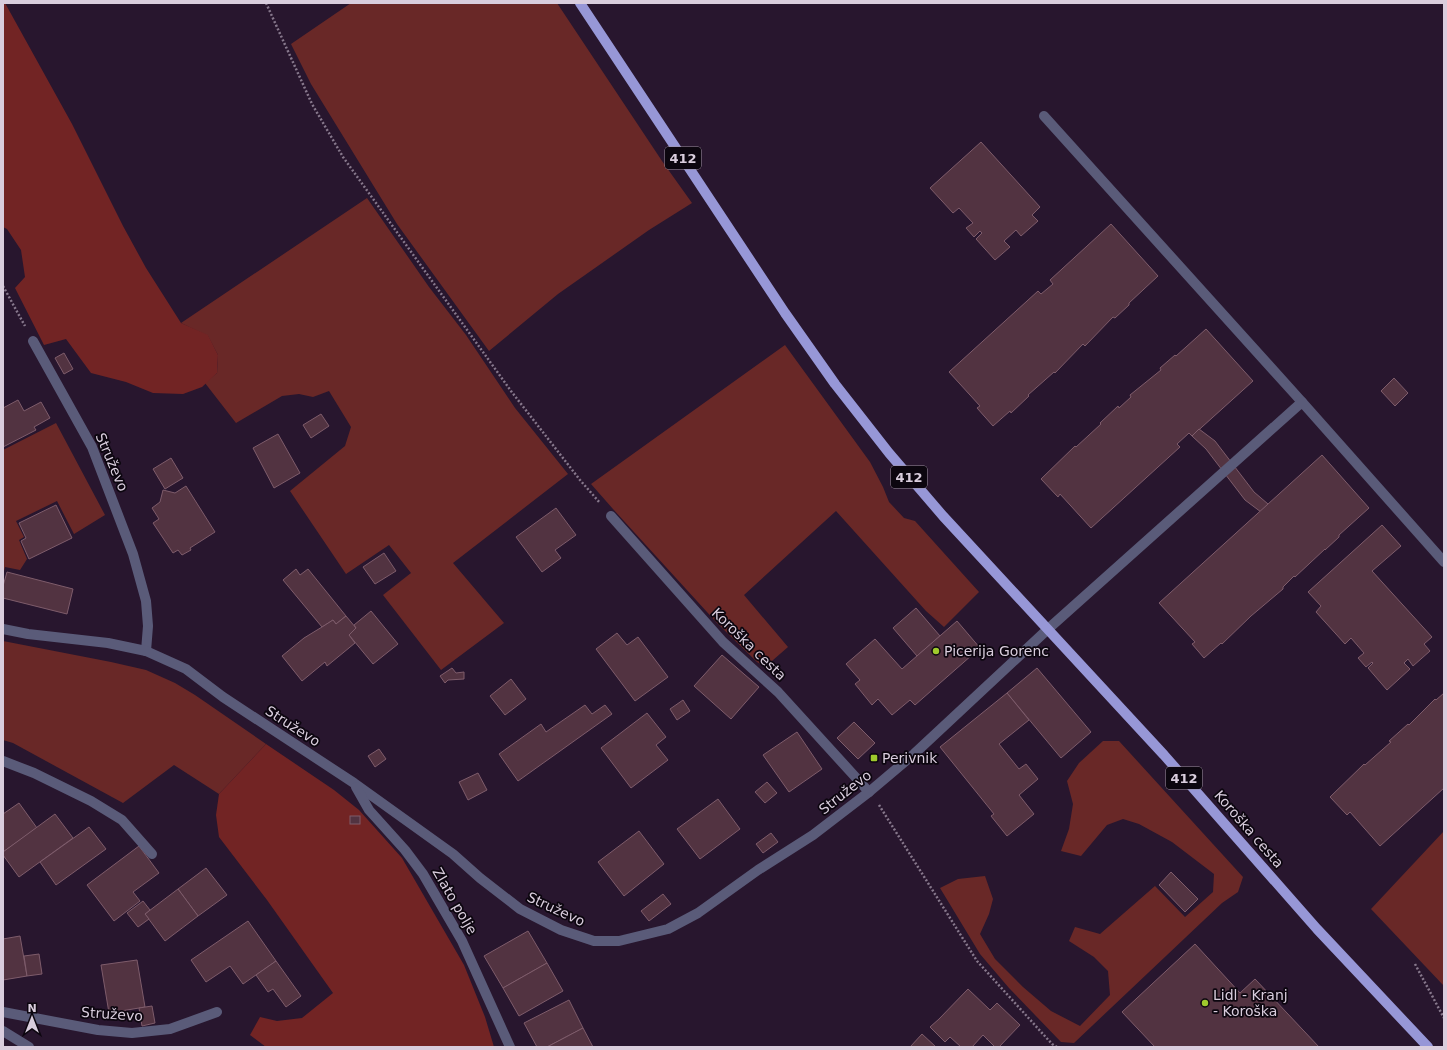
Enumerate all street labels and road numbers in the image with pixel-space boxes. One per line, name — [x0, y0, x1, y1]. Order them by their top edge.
road number: 412 — [665, 147, 701, 169]
street label: Struževo — [93, 430, 131, 494]
road number: 412 — [891, 466, 927, 488]
street label: Koroška cesta — [709, 605, 789, 683]
street label: Struževo — [263, 702, 323, 750]
street label: Struževo — [816, 767, 874, 817]
road number: 412 — [1166, 767, 1202, 789]
street label: Koroška cesta — [1211, 787, 1287, 871]
street label: Zlato polje — [429, 865, 481, 937]
street label: Struževo — [525, 889, 587, 929]
street label: Struževo — [81, 1004, 143, 1024]

